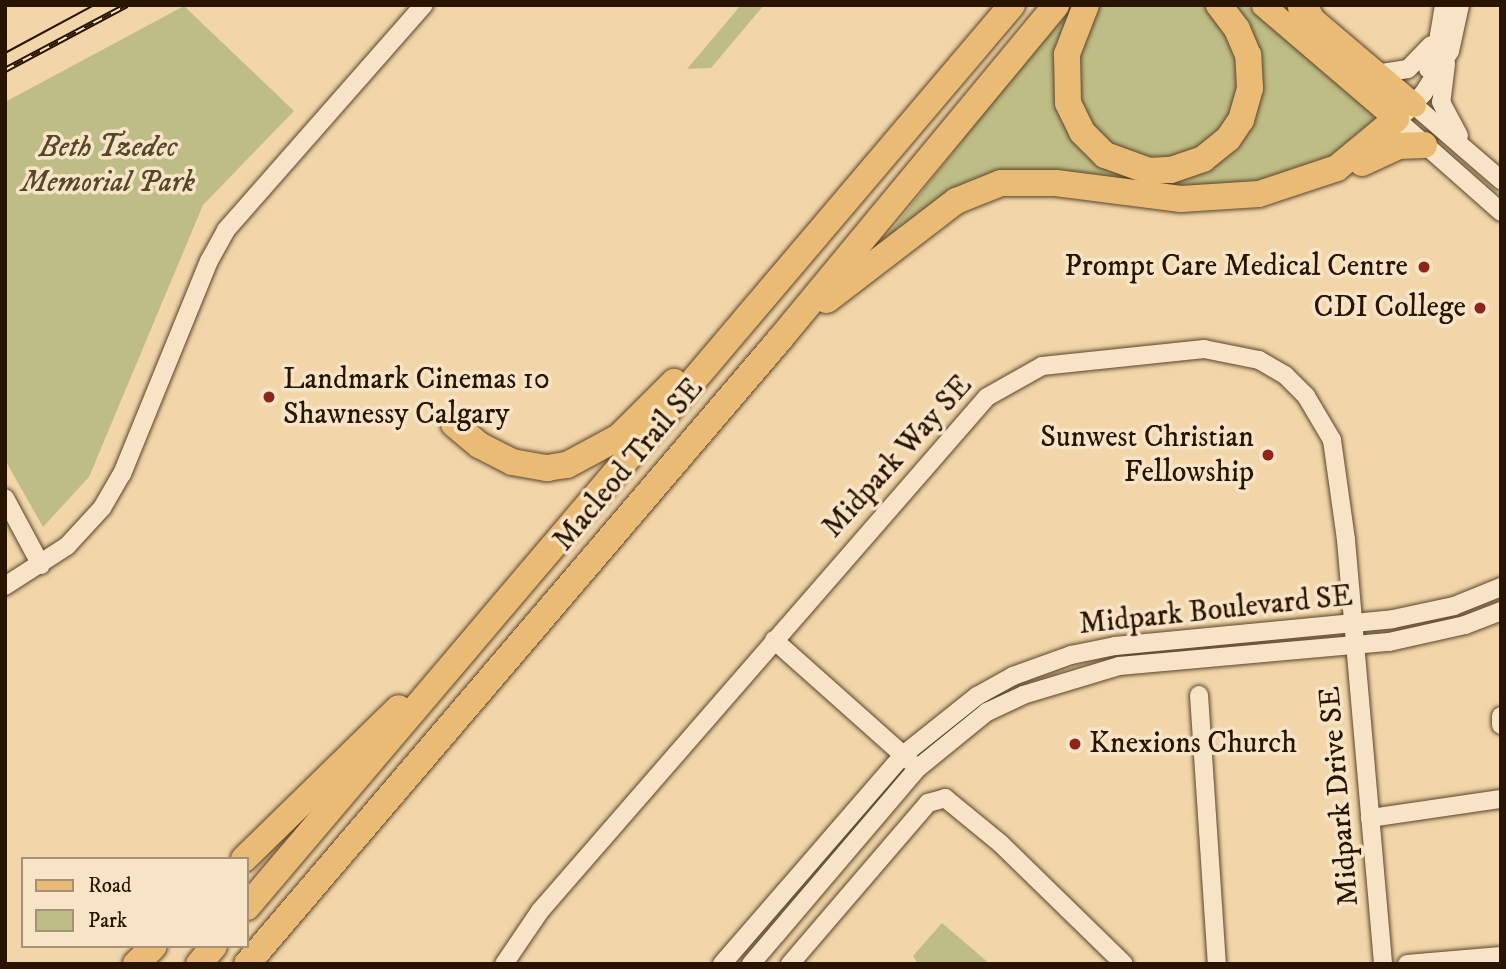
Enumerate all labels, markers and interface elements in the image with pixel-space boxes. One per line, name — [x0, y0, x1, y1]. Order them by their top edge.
park label: Beth Tzedec Memorial Park — [21, 130, 195, 200]
place label: Prompt Care Medical Centre — [1064, 249, 1408, 285]
marker: Prompt Care Medical Centre — [1414, 257, 1434, 277]
place label: CDI College — [1313, 290, 1466, 326]
marker: CDI College — [1472, 300, 1488, 316]
place label: Landmark Cinemas 10 Shawnessy Calgary — [283, 362, 550, 432]
street label: Midpark Way SE — [816, 368, 980, 546]
street label: Macleod Trail SE — [546, 371, 712, 559]
marker: Landmark Cinemas 10 Shawnessy Calgary — [261, 389, 277, 405]
place label: Sunwest Christian Fellowship — [1040, 420, 1254, 490]
marker: Sunwest Christian Fellowship — [1260, 447, 1276, 463]
street label: Midpark Boulevard SE — [1077, 579, 1355, 643]
street label: Midpark Drive SE — [1312, 685, 1368, 907]
place label: Knexions Church — [1089, 726, 1297, 762]
marker: Knexions Church — [1067, 736, 1083, 752]
legend — [21, 857, 248, 948]
text: Road — [88, 873, 132, 899]
text: Park — [88, 908, 127, 934]

